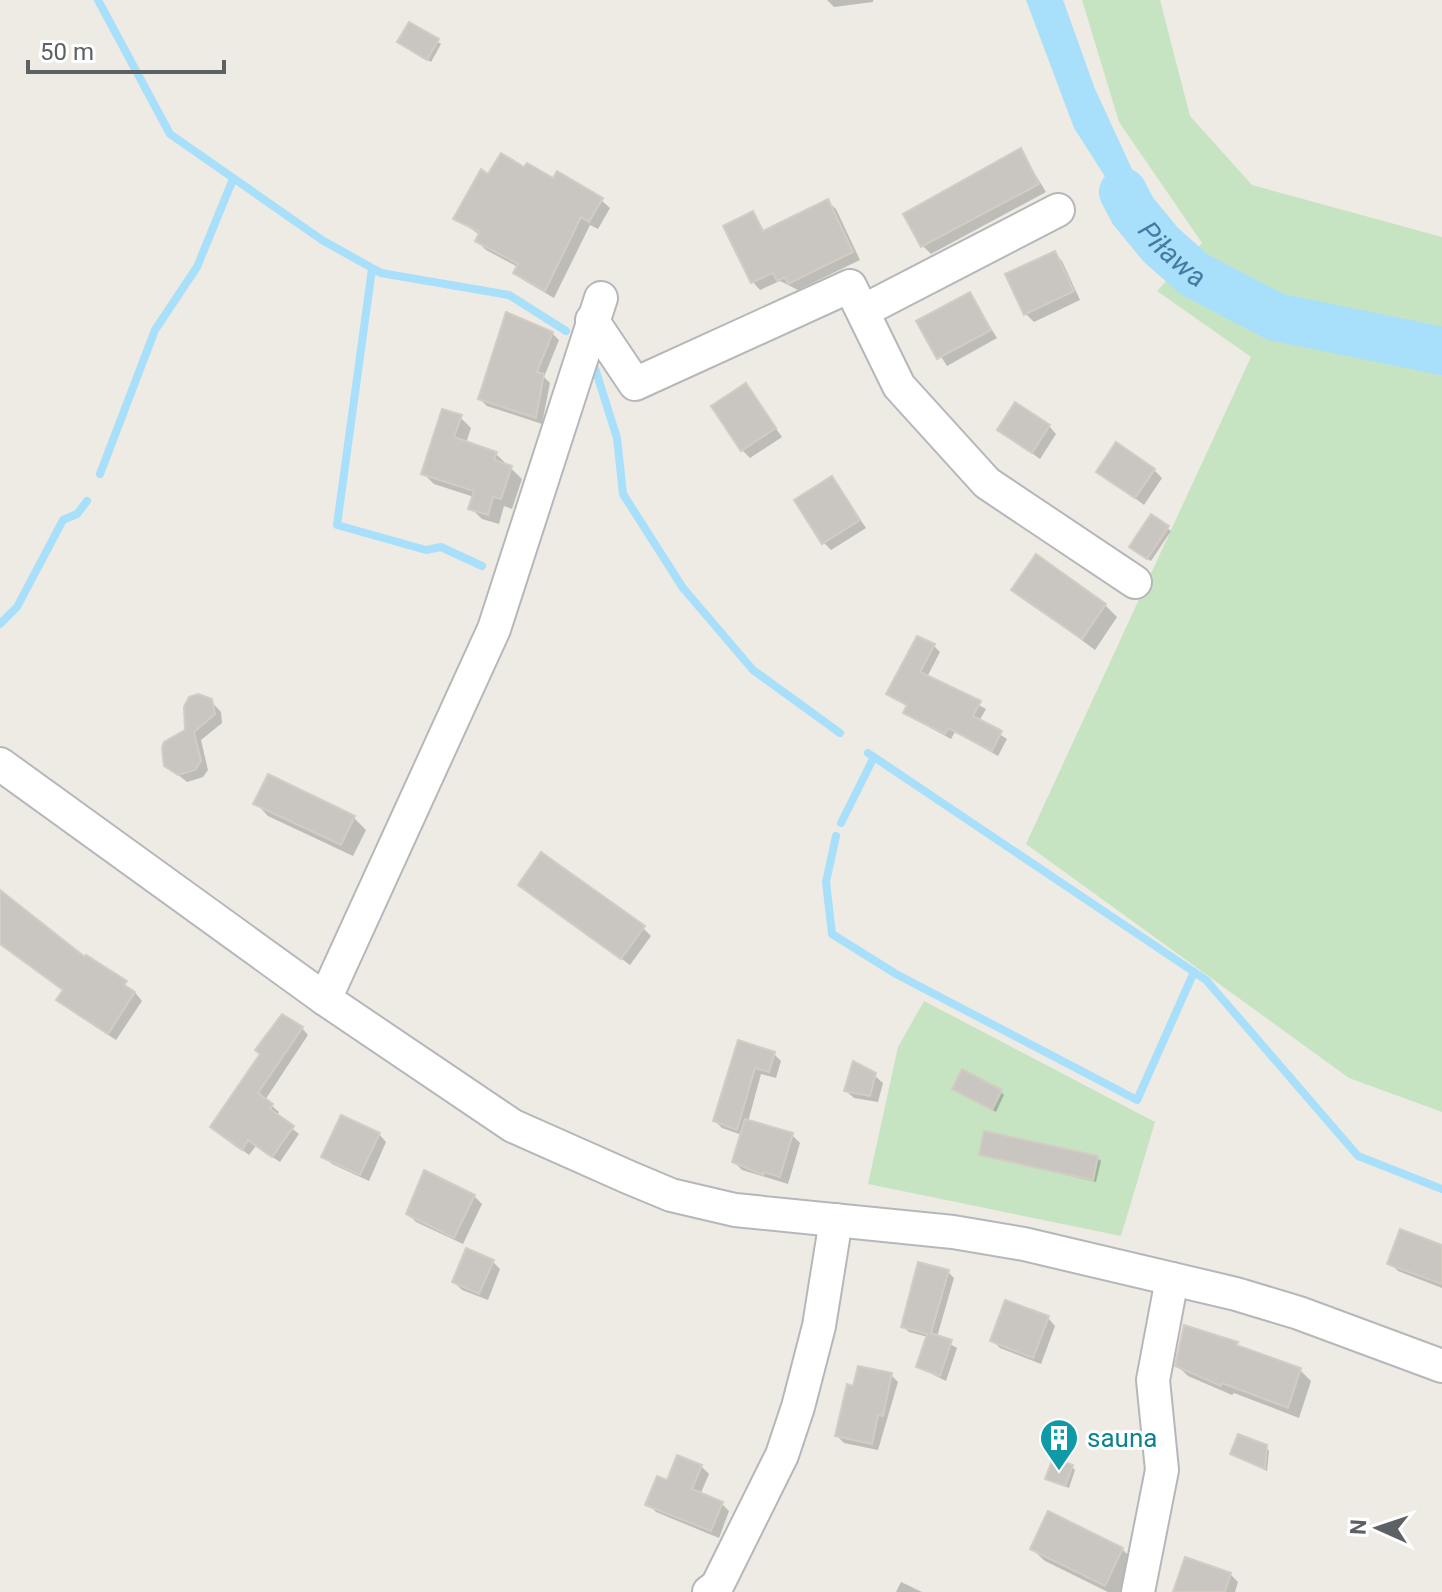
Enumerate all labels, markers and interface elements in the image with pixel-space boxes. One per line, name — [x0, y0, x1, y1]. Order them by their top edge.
scale bar — [28, 24, 224, 74]
text: 50 m — [40, 38, 94, 66]
water label: Piława — [1131, 215, 1211, 295]
building icon: sauna — [1038, 1417, 1080, 1472]
place label: sauna — [1087, 1423, 1157, 1453]
north arrow — [1338, 1488, 1418, 1568]
text: N — [1346, 1519, 1371, 1535]

